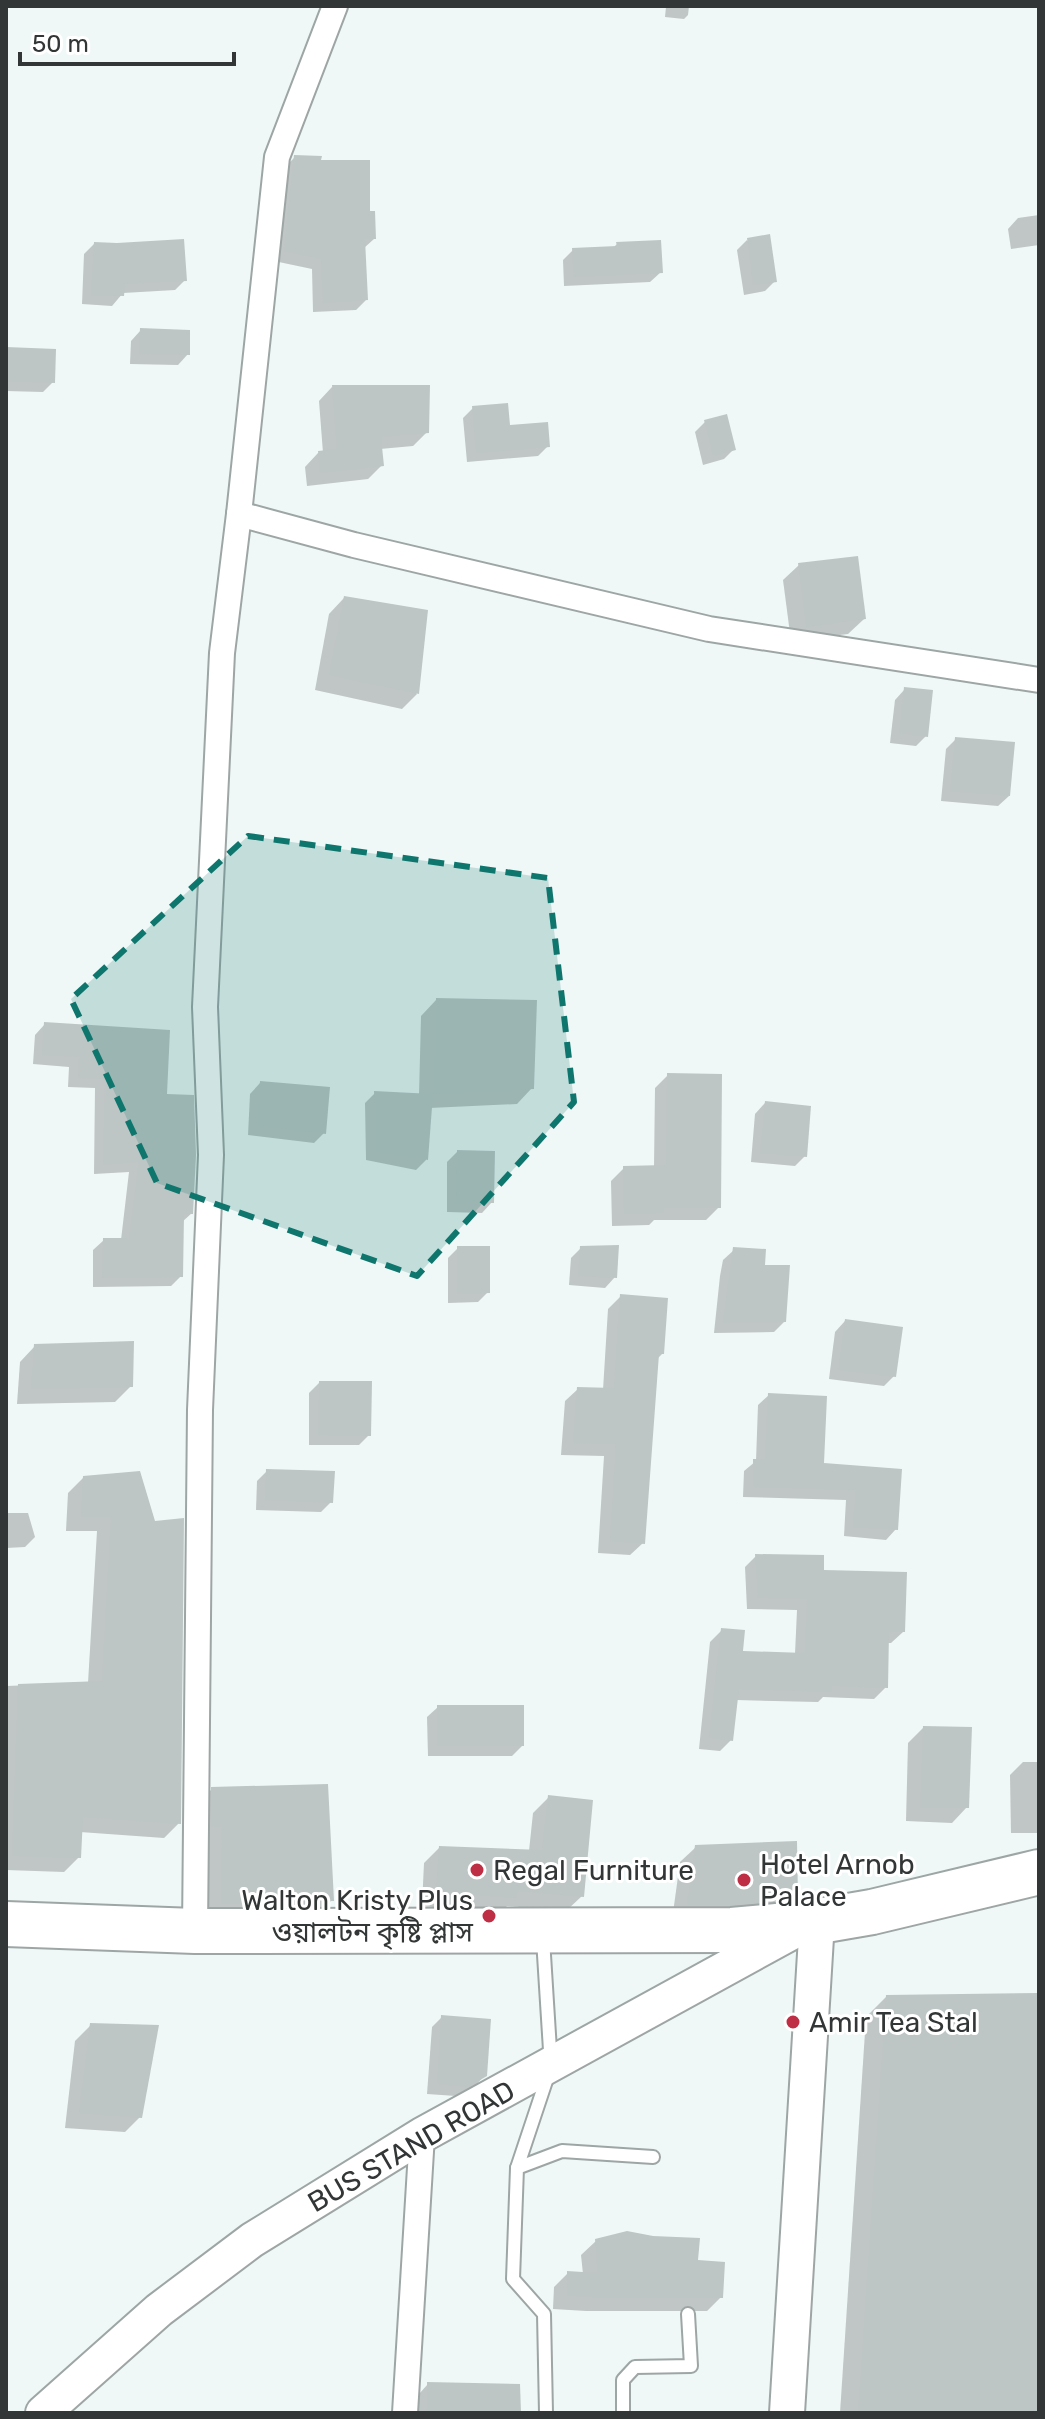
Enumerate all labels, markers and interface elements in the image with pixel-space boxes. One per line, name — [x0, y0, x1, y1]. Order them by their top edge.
scale bar — [20, 16, 234, 66]
text: 50 m — [32, 30, 89, 58]
place label: Hotel Arnob Palace — [760, 1848, 915, 1913]
place label: Regal Furniture — [493, 1854, 694, 1887]
marker: Regal Furniture — [468, 1861, 486, 1879]
marker: Hotel Arnob Palace — [735, 1871, 753, 1889]
place label: Walton Kristy Plus ওয়ালটন কৃষ্টি প্লাস — [241, 1884, 474, 1950]
marker: Walton Kristy Plus ওয়ালটন কৃষ্টি প্লাস — [480, 1907, 498, 1925]
place label: Amir Tea Stal — [809, 2006, 978, 2039]
marker: Amir Tea Stal — [784, 2013, 802, 2031]
street label: BUS STAND ROAD — [302, 2074, 521, 2219]

